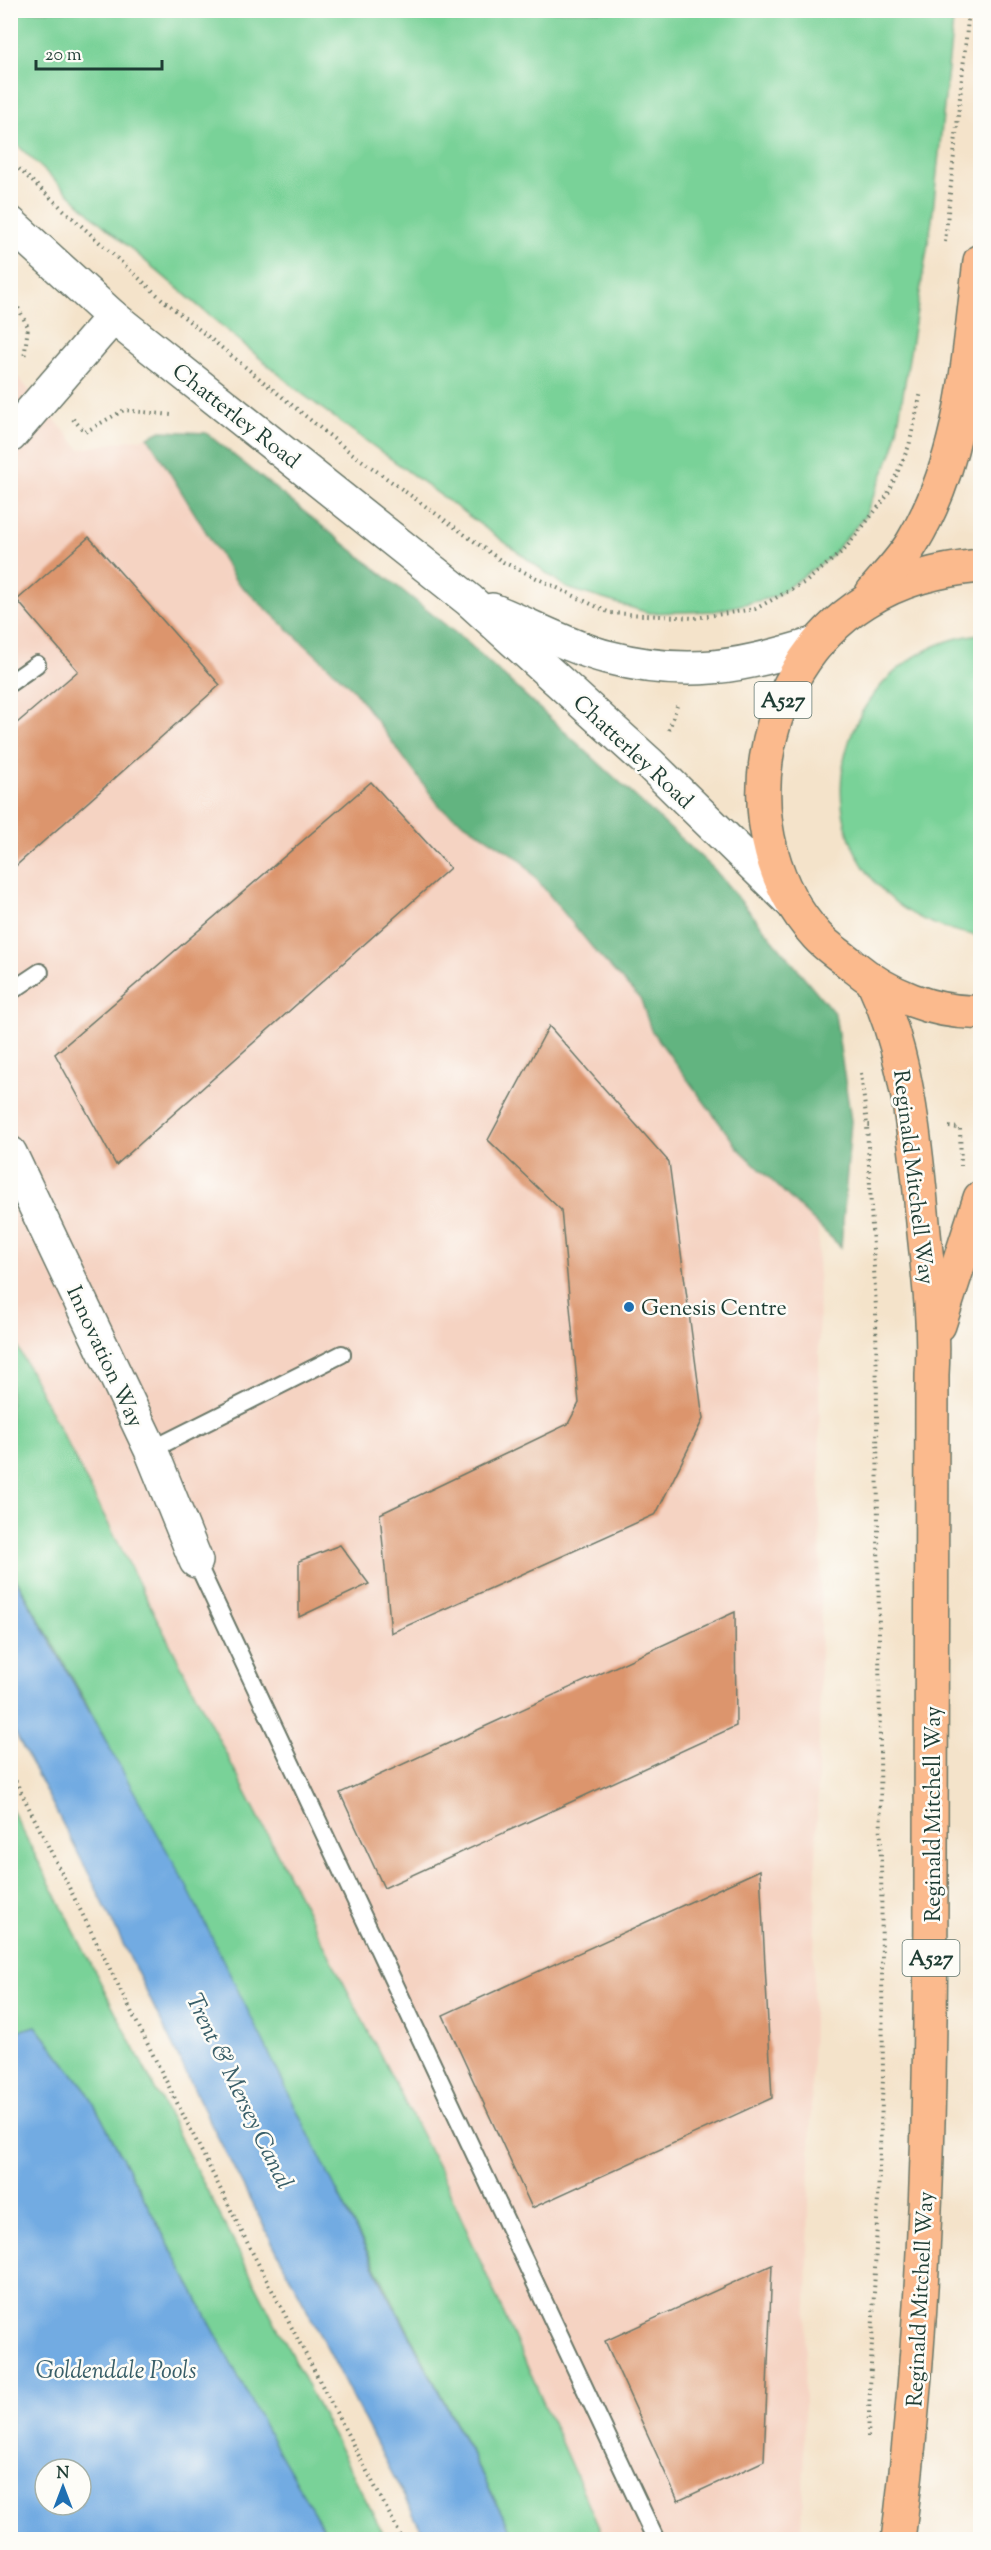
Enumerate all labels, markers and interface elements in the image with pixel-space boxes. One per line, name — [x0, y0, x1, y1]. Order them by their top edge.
scale bar — [36, 33, 162, 71]
text: 20 m — [45, 43, 82, 69]
street label: Chatterley Road — [164, 357, 306, 478]
road number: A527 — [754, 682, 812, 718]
street label: Chatterley Road — [564, 689, 700, 818]
street label: Reginald Mitchell Way — [883, 1068, 941, 1287]
street label: Innovation Way — [56, 1281, 150, 1433]
place label: Genesis Centre — [641, 1294, 787, 1326]
marker: Genesis Centre — [622, 1300, 636, 1314]
street label: Reginald Mitchell Way — [919, 1706, 951, 1922]
road number: A527 — [902, 1940, 960, 1976]
water label: Trent & Mersey Canal — [176, 1988, 300, 2196]
street label: Reginald Mitchell Way — [900, 2190, 944, 2408]
water label: Goldendale Pools — [35, 2355, 197, 2389]
north arrow — [33, 2457, 93, 2517]
text: N — [57, 2463, 70, 2486]

